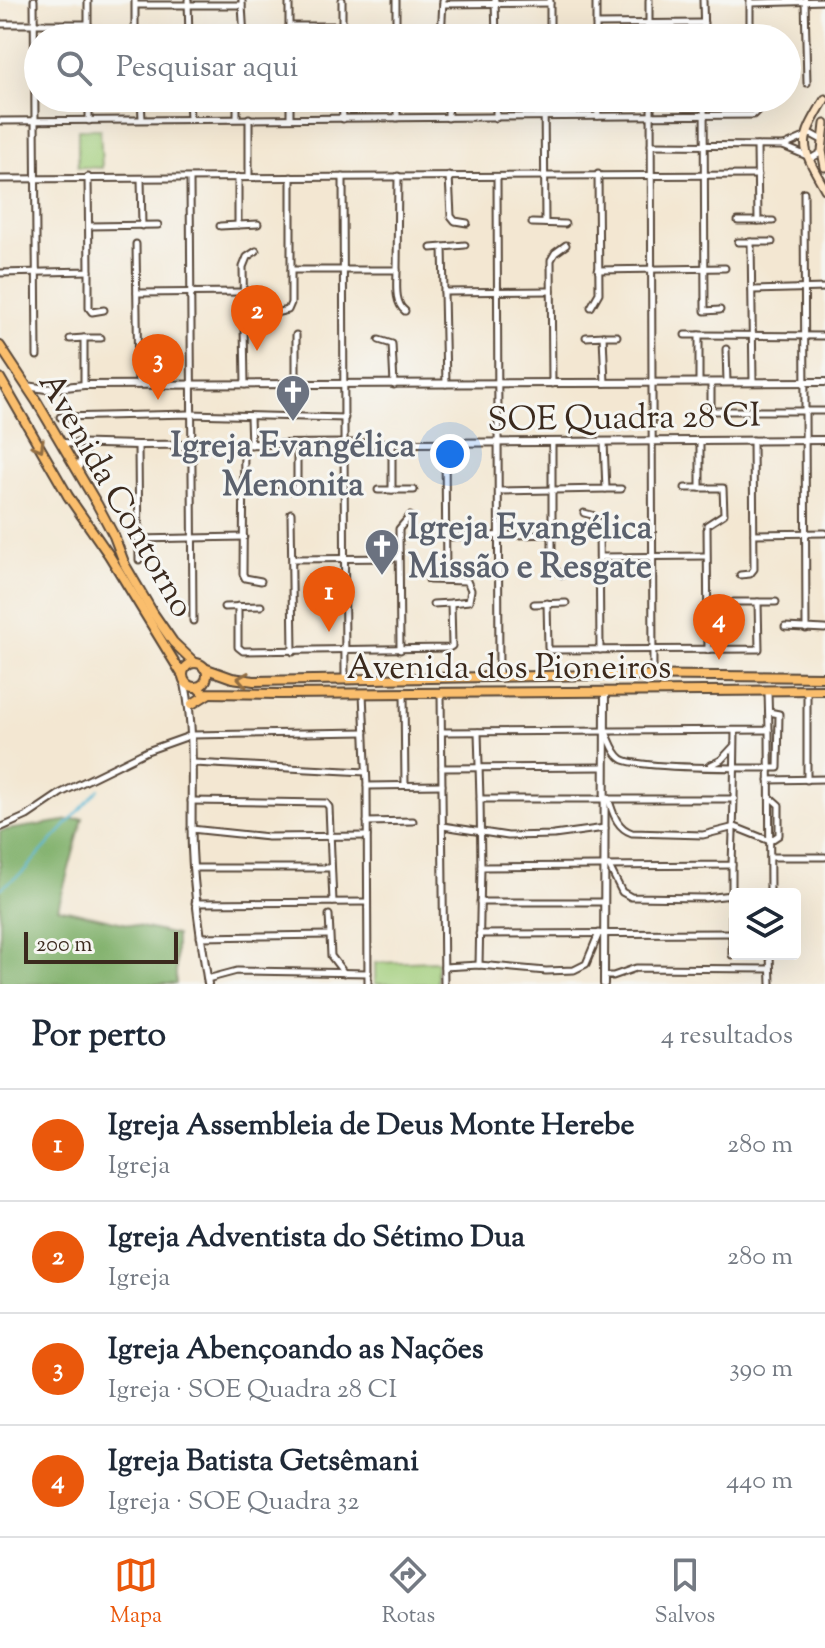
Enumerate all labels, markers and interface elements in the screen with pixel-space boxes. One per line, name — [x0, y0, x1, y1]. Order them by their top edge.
search box — [24, 24, 801, 112]
icon: search — [52, 46, 96, 90]
text: Pesquisar aqui — [116, 47, 298, 90]
pin: 2 — [231, 285, 283, 351]
pin: 3 — [132, 334, 184, 400]
street label: Avenida Contorno — [25, 364, 205, 628]
church icon: Igreja Evangélica Menonita — [274, 373, 312, 423]
street label: SOE Quadra 28 CI — [487, 393, 761, 446]
place label: Igreja Evangélica Menonita — [171, 423, 415, 511]
your location — [430, 434, 470, 474]
one-way arrow — [29, 437, 45, 452]
place label: Igreja Evangélica Missão e Resgate — [408, 505, 653, 593]
church icon: Igreja Evangélica Missão e Resgate — [363, 527, 401, 577]
pin: 1 — [303, 566, 355, 632]
pin: 4 — [693, 594, 745, 660]
street label: Avenida dos Pioneiros — [347, 645, 671, 694]
one-way arrow — [237, 671, 250, 688]
map controls — [729, 888, 801, 960]
button: layers — [729, 888, 801, 960]
scale bar — [24, 928, 178, 964]
text: 200 m — [36, 930, 92, 962]
text: Por perto — [32, 1012, 166, 1061]
text: 4 resultados — [661, 1018, 793, 1055]
text: Igreja Assembleia de Deus Monte Herebe — [108, 1105, 634, 1148]
text: 1 — [54, 1127, 62, 1164]
text: 280 m — [727, 1127, 793, 1164]
text: Igreja — [108, 1148, 170, 1185]
text: Igreja Adventista do Sétimo Dua — [108, 1217, 525, 1260]
text: 2 — [52, 1239, 64, 1276]
text: 280 m — [727, 1239, 793, 1276]
text: Igreja — [108, 1260, 170, 1297]
text: Igreja Abençoando as Nações — [108, 1329, 484, 1372]
text: 3 — [53, 1351, 63, 1388]
text: 390 m — [729, 1351, 793, 1388]
text: Igreja · SOE Quadra 28 CI — [108, 1372, 397, 1409]
text: Igreja Batista Getsêmani — [108, 1441, 419, 1484]
text: 4 — [51, 1463, 65, 1500]
text: 440 m — [726, 1463, 793, 1500]
text: Igreja · SOE Quadra 32 — [108, 1484, 359, 1521]
tab: Mapa — [110, 1553, 162, 1633]
tab: Rotas — [382, 1553, 435, 1633]
tab: Salvos — [655, 1553, 715, 1633]

